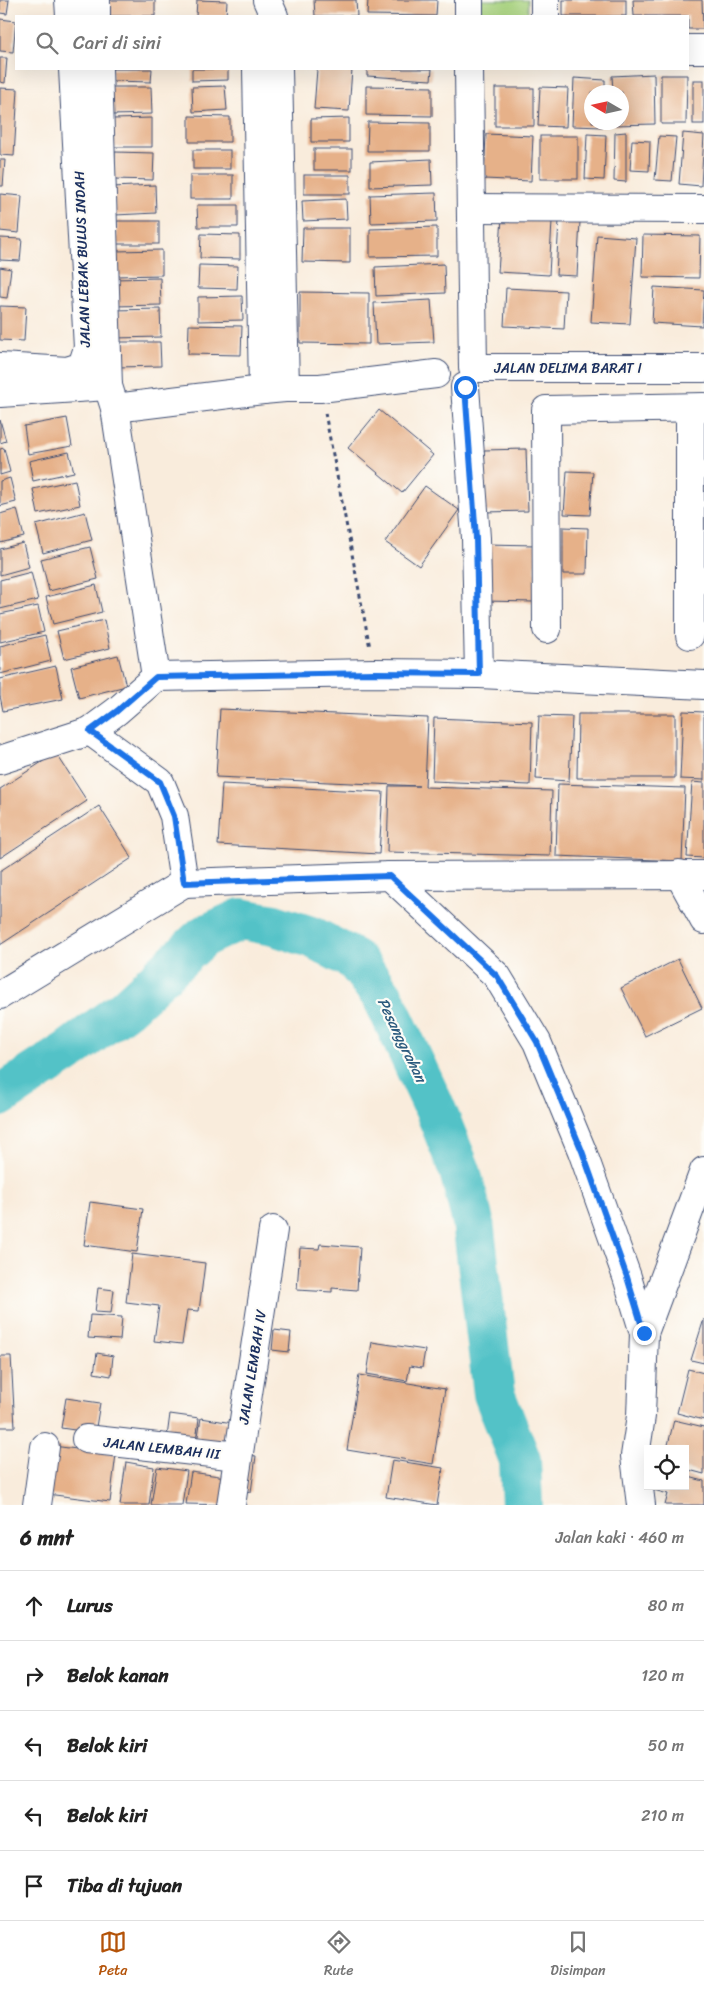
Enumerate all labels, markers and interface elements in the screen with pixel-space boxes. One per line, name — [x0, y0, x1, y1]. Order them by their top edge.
search box — [15, 15, 689, 70]
text: Cari di sini — [73, 26, 161, 59]
icon: search — [33, 29, 61, 57]
north arrow — [584, 85, 629, 130]
street label: JALAN LEBAK BULUS INDAH — [67, 170, 98, 349]
street label: JALAN DELIMA BARAT I — [493, 356, 642, 381]
route start — [454, 376, 477, 399]
water label: Pesanggrahan — [370, 993, 435, 1089]
street label: JALAN LEMBAH IV — [231, 1307, 274, 1427]
route end — [633, 1322, 656, 1345]
street label: JALAN LEMBAH III — [102, 1430, 223, 1467]
map controls — [644, 1445, 689, 1490]
button: locate — [644, 1445, 689, 1490]
text: 6 mnt — [20, 1519, 73, 1557]
text: Jalan kaki · 460 m — [555, 1523, 684, 1552]
text: Lurus — [67, 1589, 113, 1622]
text: 80 m — [648, 1591, 684, 1620]
icon: ahead — [20, 1592, 48, 1620]
text: Belok kanan — [67, 1659, 169, 1692]
text: 120 m — [641, 1661, 684, 1690]
icon: right — [20, 1662, 48, 1690]
text: Belok kiri — [67, 1729, 147, 1762]
text: 50 m — [648, 1731, 684, 1760]
icon: left — [20, 1732, 48, 1760]
text: Belok kiri — [67, 1799, 147, 1832]
text: 210 m — [641, 1801, 684, 1830]
icon: left — [20, 1802, 48, 1830]
text: Tiba di tujuan — [67, 1869, 182, 1902]
icon: arrive — [20, 1872, 48, 1900]
tab: Peta — [98, 1928, 127, 1983]
tab: Rute — [324, 1928, 353, 1983]
tab: Disimpan — [550, 1928, 606, 1983]

